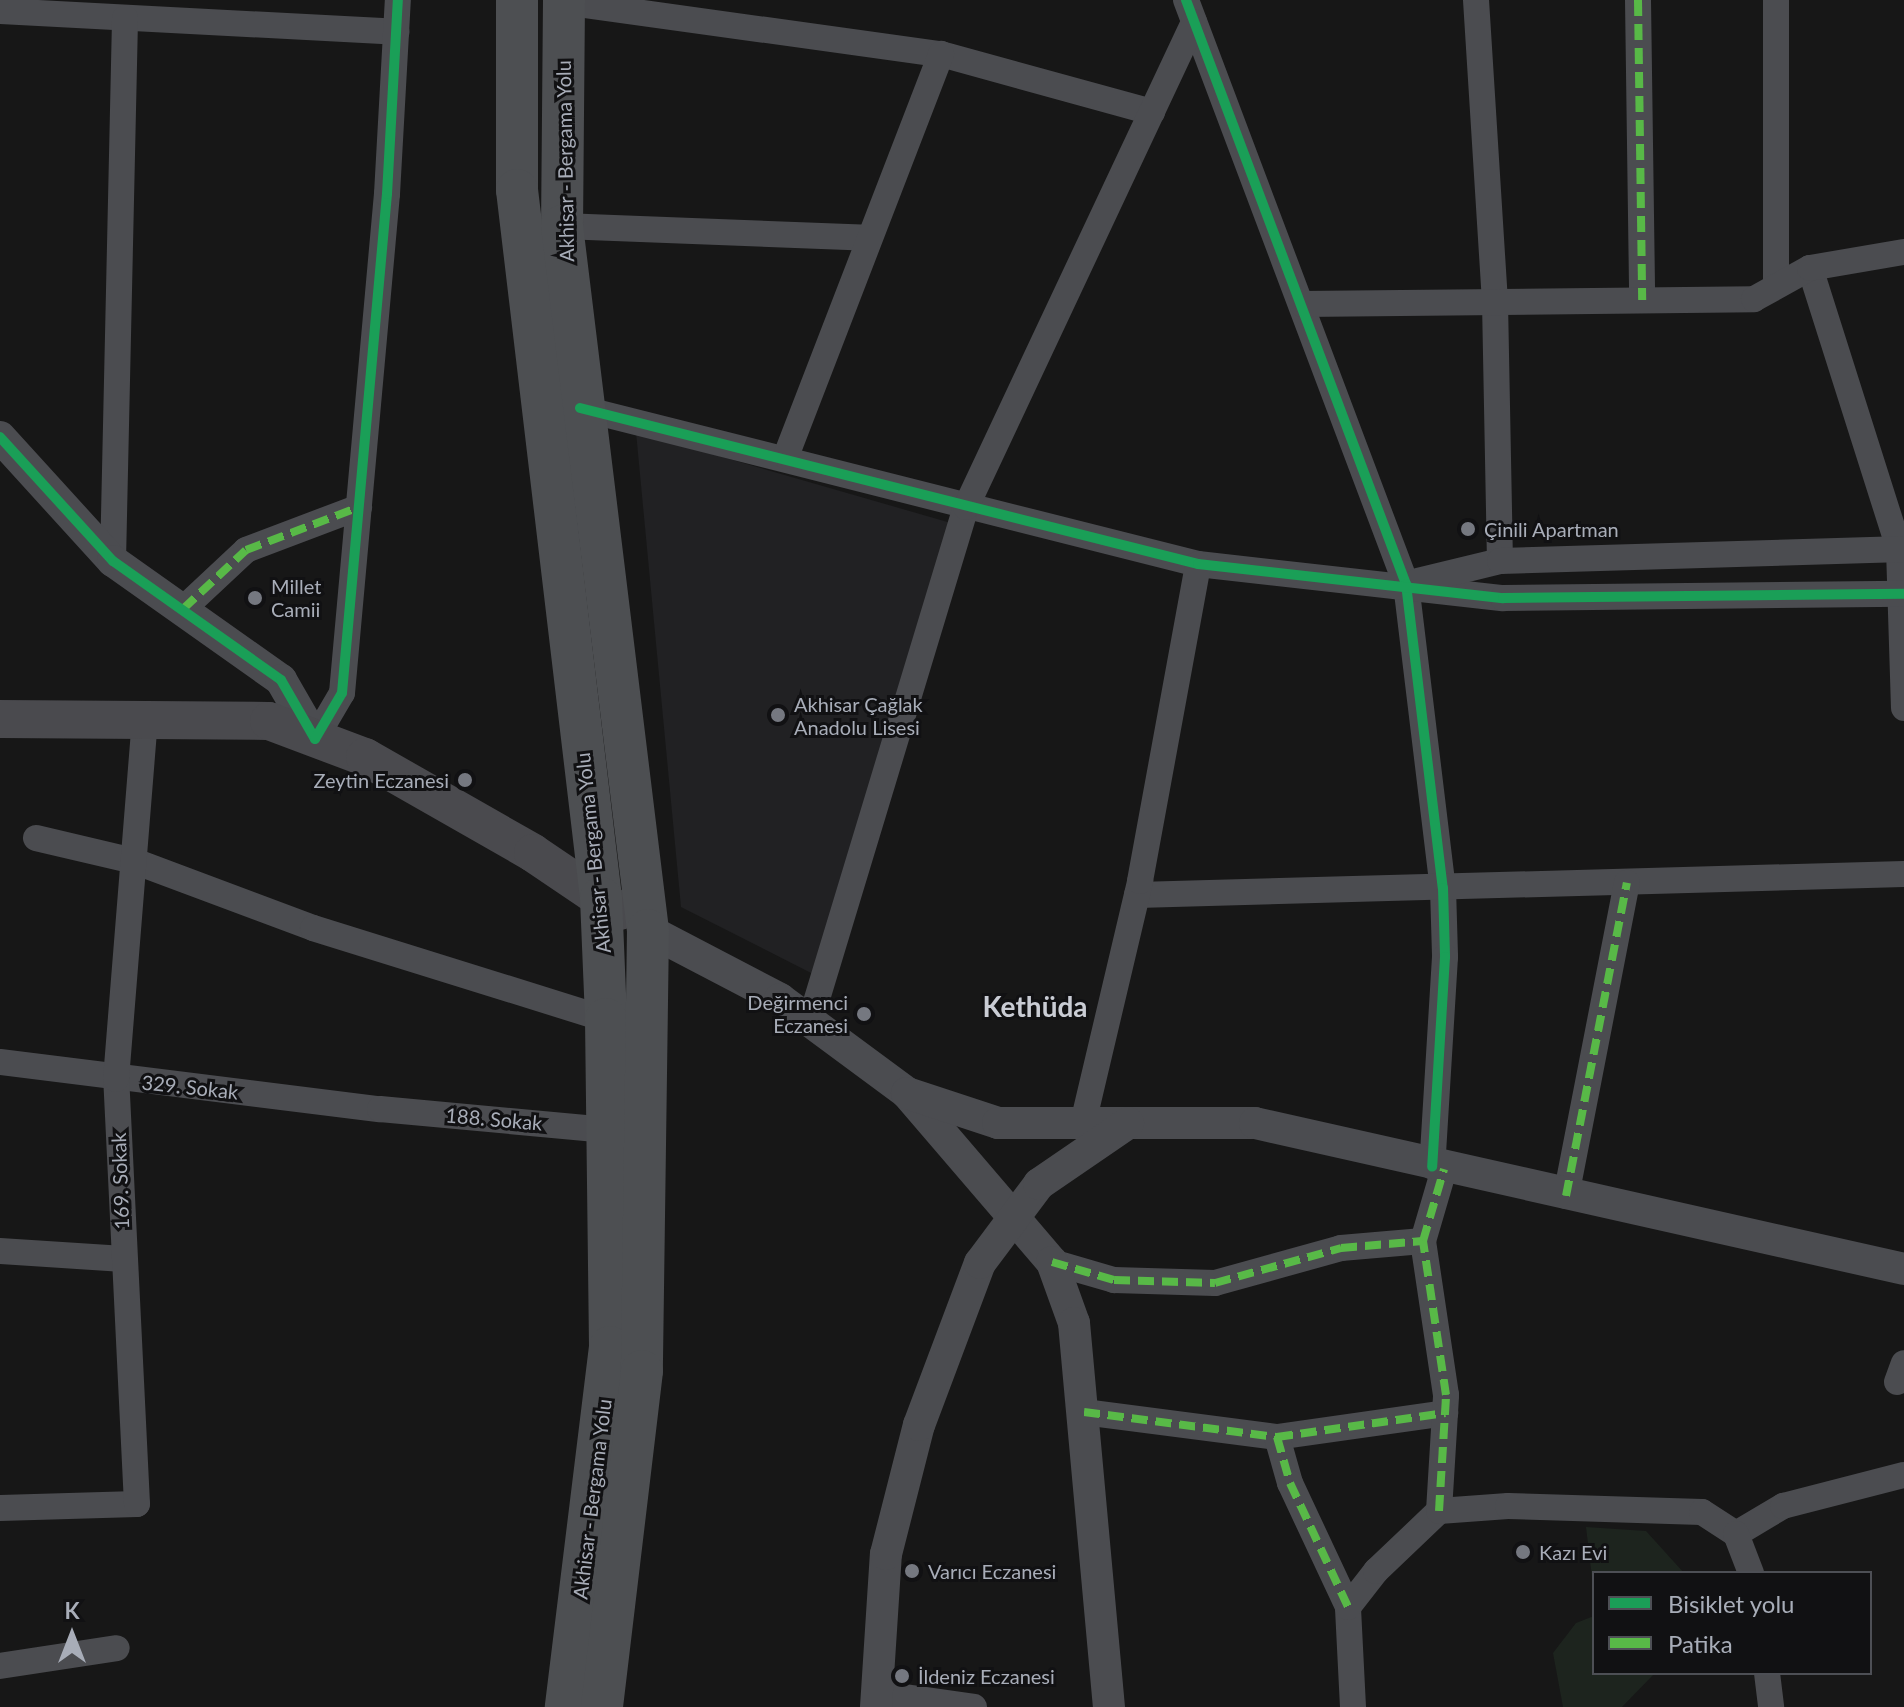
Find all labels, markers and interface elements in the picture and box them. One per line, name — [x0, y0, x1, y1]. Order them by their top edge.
street label: Akhisar - Bergama Yolu — [551, 59, 579, 263]
place label: Çinili Apartman — [1484, 517, 1619, 541]
marker: Çinili Apartman — [1459, 520, 1477, 538]
place label: Millet Camii — [271, 574, 321, 621]
marker: Millet Camii — [246, 589, 264, 607]
place label: Akhisar Çağlak Anadolu Lisesi — [794, 692, 923, 739]
marker: Akhisar Çağlak Anadolu Lisesi — [769, 706, 787, 724]
street label: Akhisar - Bergama Yolu — [570, 751, 616, 955]
place label: Zeytin Eczanesi — [313, 768, 449, 792]
marker: Zeytin Eczanesi — [456, 771, 474, 789]
district label: Kethüda — [982, 989, 1088, 1023]
place label: Değirmenci Eczanesi — [747, 990, 848, 1037]
marker: Değirmenci Eczanesi — [855, 1005, 873, 1023]
street label: 329. Sokak — [140, 1070, 240, 1104]
street label: 188. Sokak — [445, 1103, 543, 1135]
street label: 169. Sokak — [106, 1132, 134, 1230]
street label: Akhisar - Bergama Yolu — [568, 1397, 616, 1601]
place label: Kazı Evi — [1539, 1540, 1607, 1564]
marker: Kazı Evi — [1514, 1543, 1532, 1561]
place label: Varıcı Eczanesi — [928, 1559, 1056, 1583]
marker: Varıcı Eczanesi — [903, 1562, 921, 1580]
legend — [1592, 1571, 1872, 1675]
text: Bisiklet yolu — [1668, 1589, 1794, 1618]
north arrow — [32, 1595, 112, 1675]
text: K — [64, 1597, 80, 1624]
text: Patika — [1668, 1629, 1733, 1658]
place label: İldeniz Eczanesi — [918, 1664, 1055, 1688]
marker: İldeniz Eczanesi — [893, 1667, 911, 1685]

